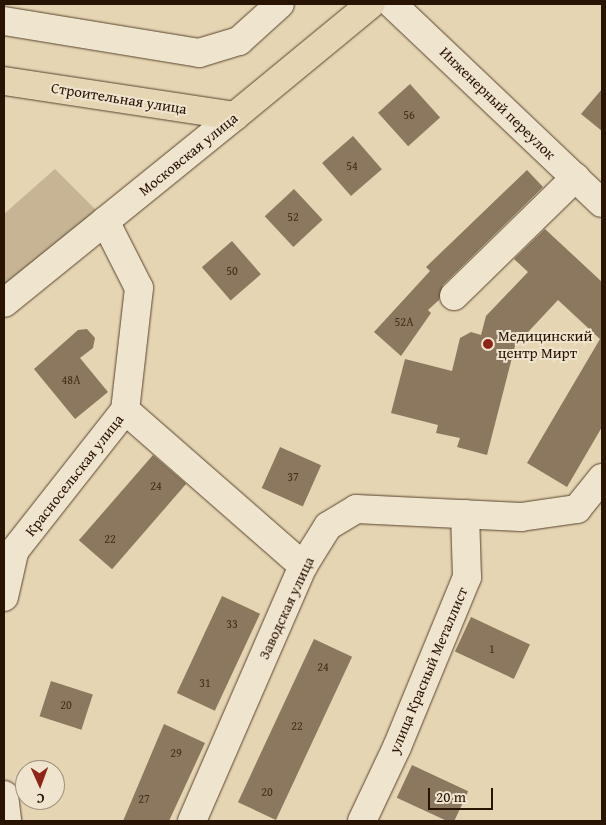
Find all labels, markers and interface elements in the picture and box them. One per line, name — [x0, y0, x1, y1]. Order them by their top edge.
street label: Инженерный переулок — [436, 43, 560, 163]
street label: Строительная улица — [50, 78, 188, 118]
house number: 56 — [403, 108, 415, 122]
street label: Московская улица — [135, 109, 241, 199]
house number: 54 — [346, 159, 358, 173]
house number: 52 — [287, 210, 299, 224]
house number: 50 — [226, 264, 238, 278]
house number: 52А — [395, 315, 413, 329]
place label: Медицинский центр Мирт — [498, 326, 592, 361]
marker: Медицинский центр Мирт — [482, 338, 494, 350]
house number: 48А — [62, 373, 80, 387]
street label: Красносельская улица — [21, 411, 127, 539]
house number: 37 — [287, 470, 299, 484]
house number: 24 — [150, 479, 162, 493]
house number: 22 — [104, 532, 116, 546]
street label: Заводская улица — [254, 554, 318, 662]
street label: улица Красный Металлист — [385, 584, 471, 756]
house number: 33 — [226, 617, 238, 631]
house number: 1 — [489, 642, 495, 656]
house number: 24 — [317, 660, 329, 674]
house number: 31 — [199, 676, 211, 690]
house number: 20 — [60, 698, 72, 712]
house number: 22 — [291, 719, 303, 733]
house number: 29 — [170, 746, 182, 760]
north arrow — [15, 760, 65, 810]
scale bar — [431, 778, 496, 810]
house number: 20 — [261, 785, 273, 799]
text: 20 m — [436, 786, 466, 807]
text: С — [36, 789, 45, 809]
house number: 27 — [138, 792, 150, 806]

